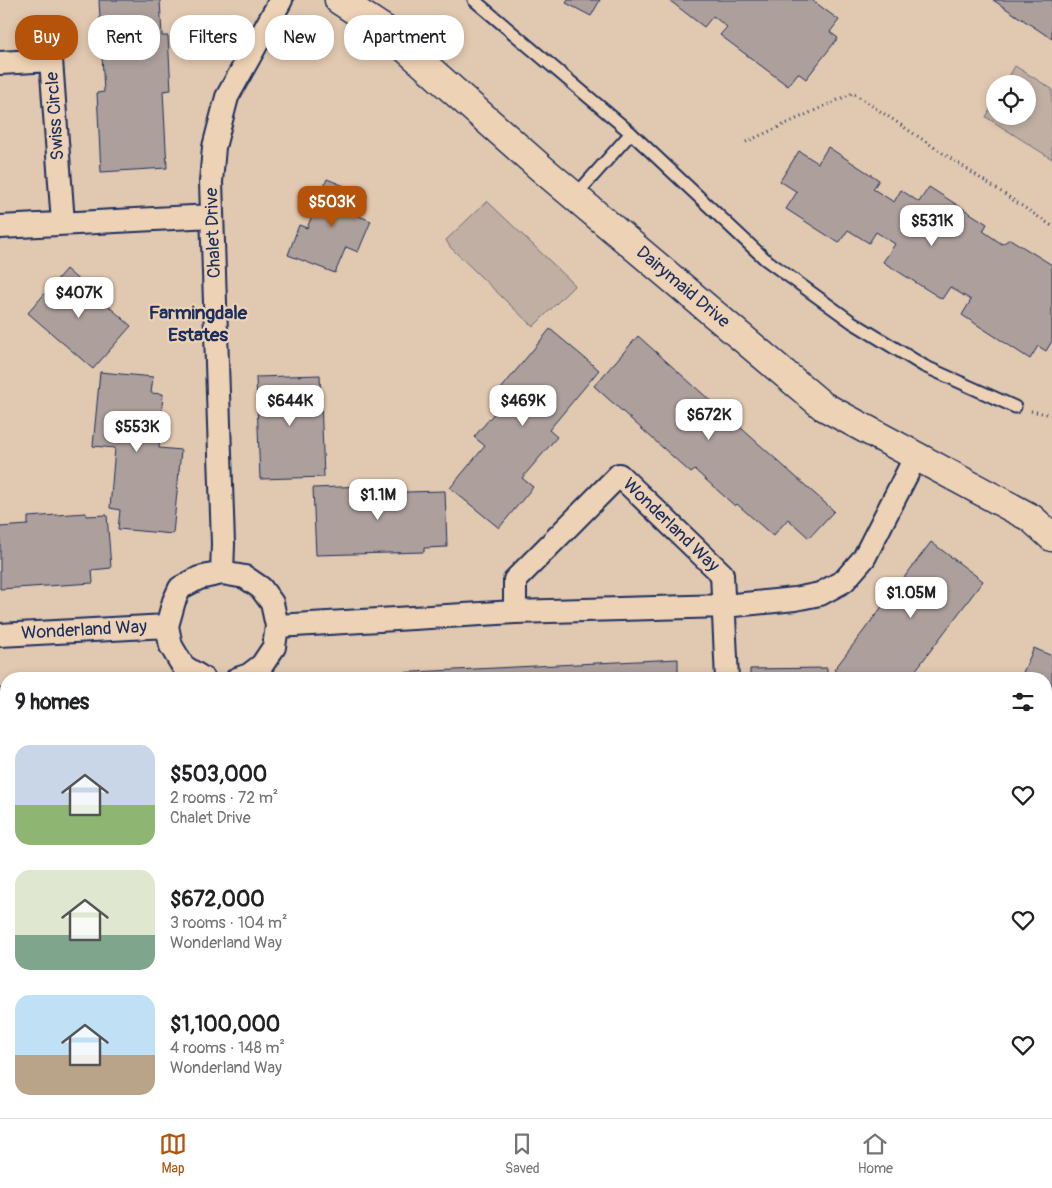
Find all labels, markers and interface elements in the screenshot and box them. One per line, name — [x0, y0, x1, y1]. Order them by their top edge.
chip: Buy — [15, 15, 78, 60]
chip: Rent — [88, 15, 160, 60]
chip: Filters — [170, 15, 255, 60]
chip: New — [265, 15, 334, 60]
chip: Apartment — [344, 15, 464, 60]
street label: Swiss Circle — [40, 71, 70, 161]
map controls — [986, 75, 1036, 125]
button: locate — [986, 75, 1036, 125]
pin: $503K — [297, 186, 367, 228]
street label: Chalet Drive — [200, 187, 226, 279]
text: $503K — [309, 192, 355, 212]
pin: $531K — [897, 204, 967, 247]
text: $531K — [911, 211, 953, 231]
street label: Dairymaid Drive — [631, 241, 735, 333]
pin: $407K — [44, 276, 114, 319]
text: $407K — [56, 283, 103, 303]
district label: Farmingdale Estates — [149, 301, 248, 347]
pin: $644K — [255, 384, 325, 427]
pin: $469K — [488, 384, 558, 427]
text: $644K — [267, 391, 313, 411]
text: $469K — [500, 391, 546, 411]
pin: $672K — [674, 398, 744, 441]
text: $672K — [687, 405, 731, 425]
pin: $553K — [102, 410, 172, 453]
text: $553K — [115, 417, 159, 437]
street label: Wonderland Way — [618, 473, 724, 577]
pin: $1.1M — [343, 478, 413, 521]
text: $1.1M — [360, 485, 396, 505]
pin: $1.05M — [870, 576, 952, 619]
text: $1.05M — [886, 583, 936, 603]
street label: Wonderland Way — [21, 615, 148, 645]
icon: filters — [1009, 688, 1037, 716]
text: 9 homes — [15, 689, 89, 716]
text: $503,000 — [170, 761, 267, 788]
icon: home — [55, 765, 115, 825]
icon: heart — [1009, 781, 1037, 809]
text: 2 rooms · 72 m² — [170, 788, 278, 808]
text: Chalet Drive — [170, 808, 251, 828]
text: $672,000 — [170, 886, 265, 913]
icon: home — [55, 890, 115, 950]
icon: heart — [1009, 906, 1037, 934]
text: 3 rooms · 104 m² — [170, 913, 287, 933]
text: Wonderland Way — [170, 933, 282, 953]
text: $1,100,000 — [170, 1011, 280, 1038]
icon: home — [55, 1015, 115, 1075]
icon: heart — [1009, 1031, 1037, 1059]
text: 4 rooms · 148 m² — [170, 1038, 285, 1058]
text: Wonderland Way — [170, 1058, 282, 1078]
tab: Map — [159, 1130, 187, 1177]
tab: Saved — [505, 1130, 540, 1177]
tab: Home — [858, 1130, 893, 1177]

